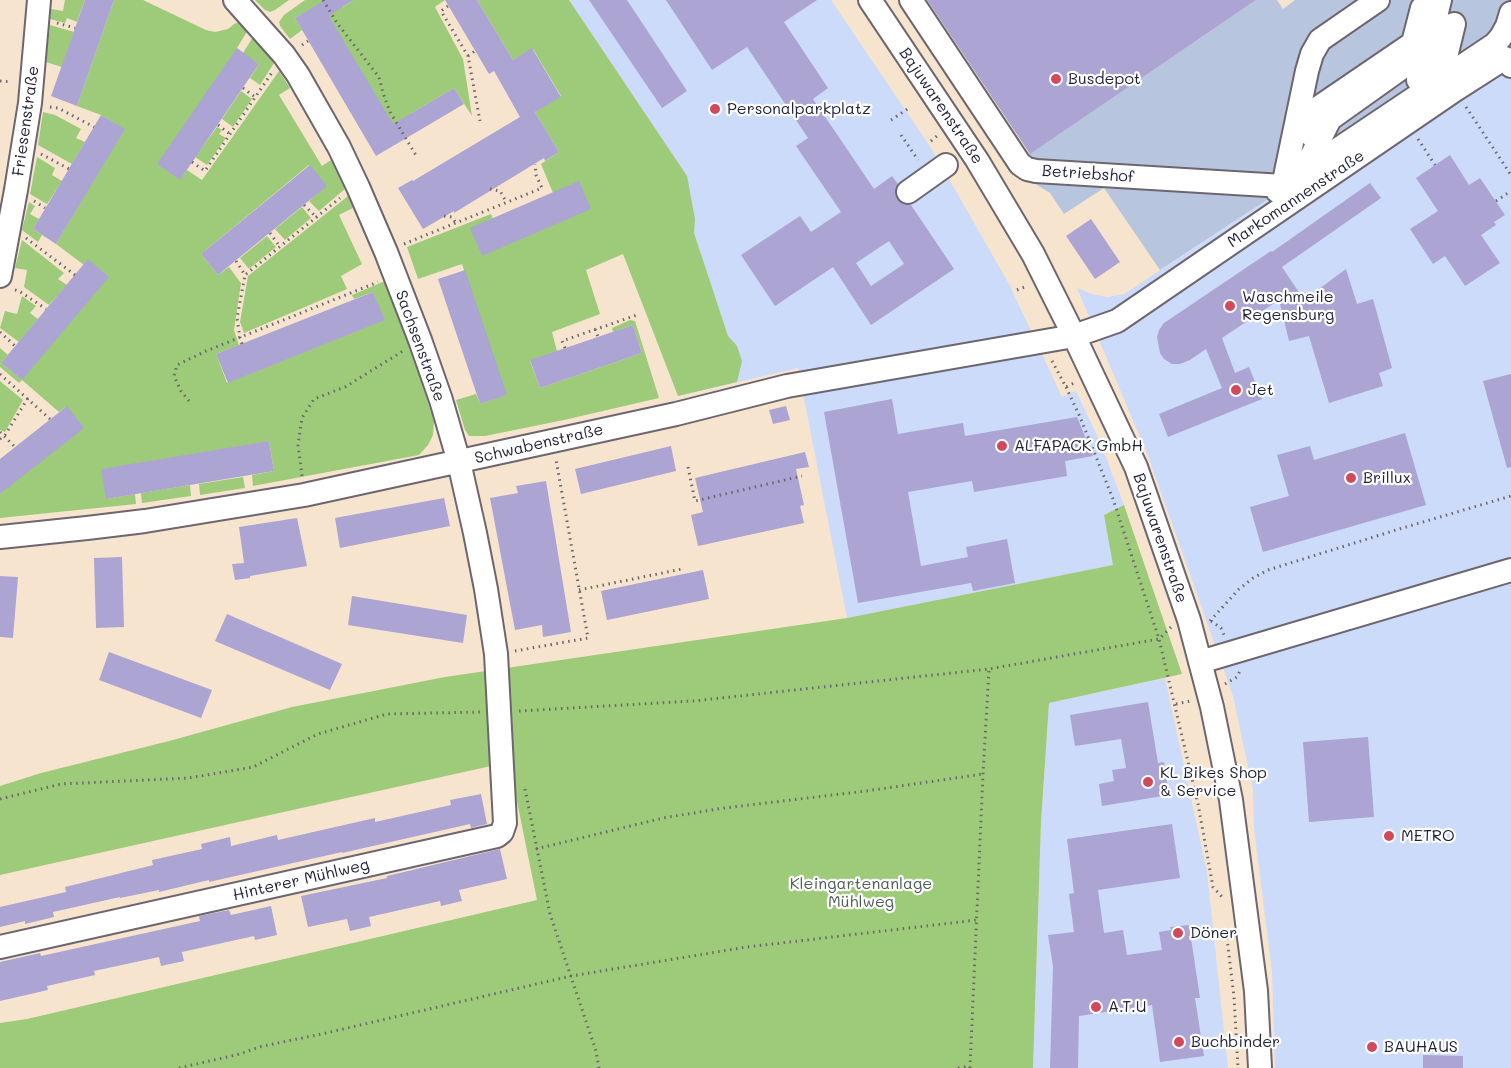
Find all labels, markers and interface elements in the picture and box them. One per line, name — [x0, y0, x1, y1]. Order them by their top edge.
street label: Bajuwarenstraße — [895, 44, 987, 168]
street label: Friesenstraße — [9, 65, 43, 177]
place label: Busdepot — [1068, 69, 1141, 89]
marker: Busdepot — [1049, 72, 1063, 86]
place label: Personalparkplatz — [727, 99, 871, 119]
marker: Personalparkplatz — [708, 102, 722, 116]
street label: Markomannenstraße — [1224, 146, 1368, 252]
street label: Betriebshof — [1041, 161, 1135, 187]
place label: Waschmeile Regensburg — [1242, 287, 1334, 325]
street label: Sachsenstraße — [391, 288, 449, 404]
marker: Waschmeile Regensburg — [1223, 299, 1237, 313]
place label: Jet — [1248, 380, 1274, 400]
marker: Jet — [1229, 383, 1243, 397]
street label: Schwabenstraße — [473, 420, 605, 468]
place label: ALFAPACK GmbH — [1014, 436, 1143, 456]
marker: ALFAPACK GmbH — [995, 439, 1009, 453]
place label: Brillux — [1363, 468, 1411, 488]
street label: Bajuwarenstraße — [1129, 471, 1191, 605]
marker: Brillux — [1344, 471, 1358, 485]
place label: KL Bikes Shop & Service — [1160, 763, 1267, 801]
marker: KL Bikes Shop & Service — [1141, 775, 1155, 789]
place label: METRO — [1401, 826, 1455, 846]
marker: METRO — [1382, 829, 1396, 843]
street label: Hinterer Mühlweg — [231, 855, 371, 905]
park label: Kleingartenanlage Mühlweg — [790, 874, 932, 912]
place label: Döner — [1190, 923, 1237, 943]
marker: Döner — [1171, 926, 1185, 940]
place label: A.T.U — [1108, 997, 1147, 1017]
marker: A.T.U — [1089, 1000, 1103, 1014]
place label: Buchbinder — [1191, 1032, 1280, 1052]
marker: Buchbinder — [1172, 1035, 1186, 1049]
place label: BAUHAUS — [1384, 1037, 1458, 1057]
marker: BAUHAUS — [1365, 1040, 1379, 1054]

